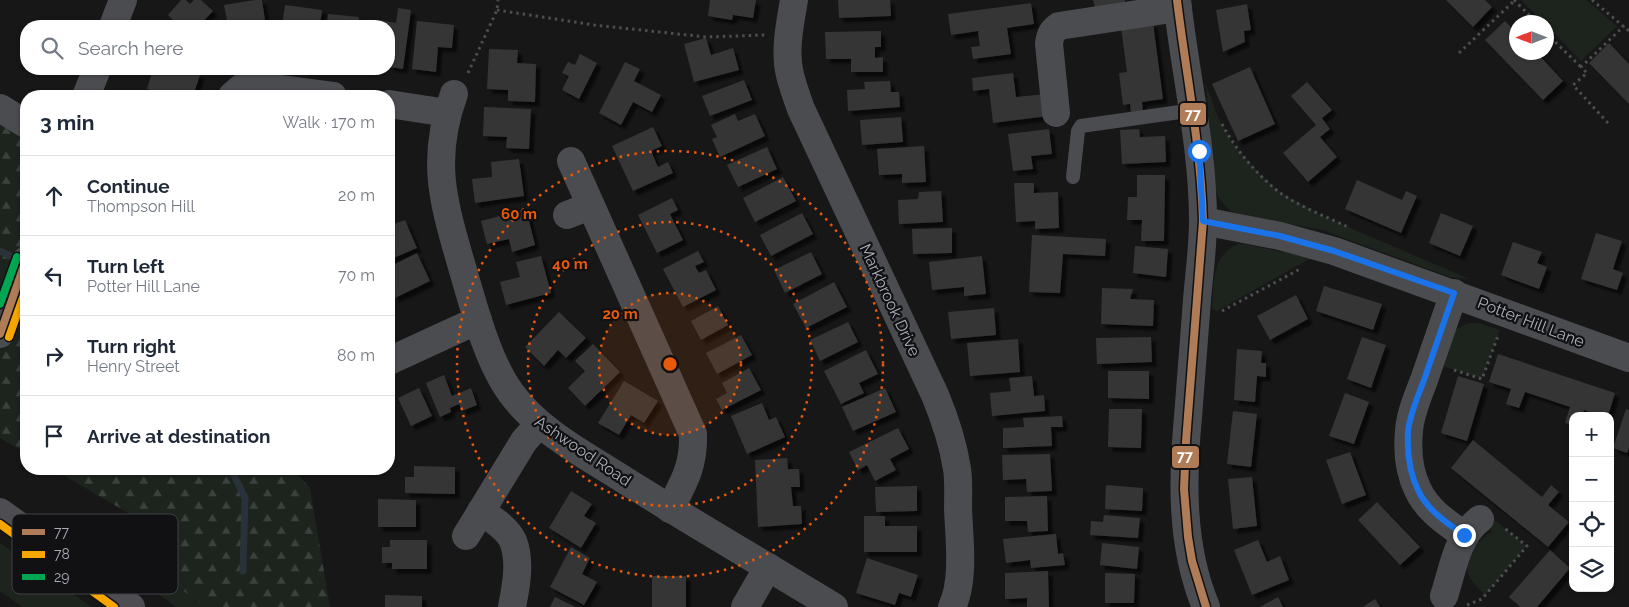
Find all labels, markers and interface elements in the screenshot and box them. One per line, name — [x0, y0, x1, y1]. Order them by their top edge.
north arrow — [1509, 15, 1554, 60]
search box — [20, 20, 395, 75]
icon: search — [38, 34, 66, 62]
text: Search here — [78, 37, 184, 59]
line badge: 77 — [1179, 102, 1207, 126]
text: 77 — [1185, 106, 1201, 122]
text: 3 min — [40, 110, 94, 135]
text: Walk · 170 m — [283, 113, 375, 132]
route start — [1188, 140, 1211, 163]
text: Continue — [87, 175, 170, 197]
icon: ahead — [40, 182, 68, 210]
text: 20 m — [338, 186, 375, 205]
text: Thompson Hill — [87, 197, 195, 216]
text: 60 m — [501, 205, 537, 223]
street label: Markbrook Drive — [856, 241, 924, 359]
text: Turn left — [87, 255, 164, 277]
text: 40 m — [552, 255, 588, 273]
icon: left — [40, 262, 68, 290]
text: 70 m — [338, 266, 375, 285]
text: Potter Hill Lane — [87, 277, 200, 296]
street label: Potter Hill Lane — [1475, 293, 1587, 351]
text: 20 m — [602, 305, 638, 323]
text: Turn right — [87, 335, 176, 357]
icon: right — [40, 342, 68, 370]
text: 80 m — [337, 346, 375, 365]
centre of rings — [661, 355, 679, 373]
text: Henry Street — [87, 357, 180, 376]
street label: Ashwood Road — [531, 412, 635, 490]
map controls — [1569, 412, 1614, 592]
button: + — [1569, 412, 1614, 457]
icon: arrive — [40, 422, 68, 450]
text: Arrive at destination — [87, 425, 271, 447]
line badge: 77 — [1171, 445, 1200, 469]
text: 77 — [1177, 448, 1193, 464]
button: − — [1569, 457, 1614, 502]
button: locate — [1569, 502, 1614, 547]
legend — [12, 514, 178, 594]
text: 77 — [54, 524, 69, 540]
route end — [1453, 524, 1476, 547]
text: 78 — [54, 546, 70, 562]
button: layers — [1569, 547, 1614, 592]
text: 29 — [54, 569, 70, 585]

